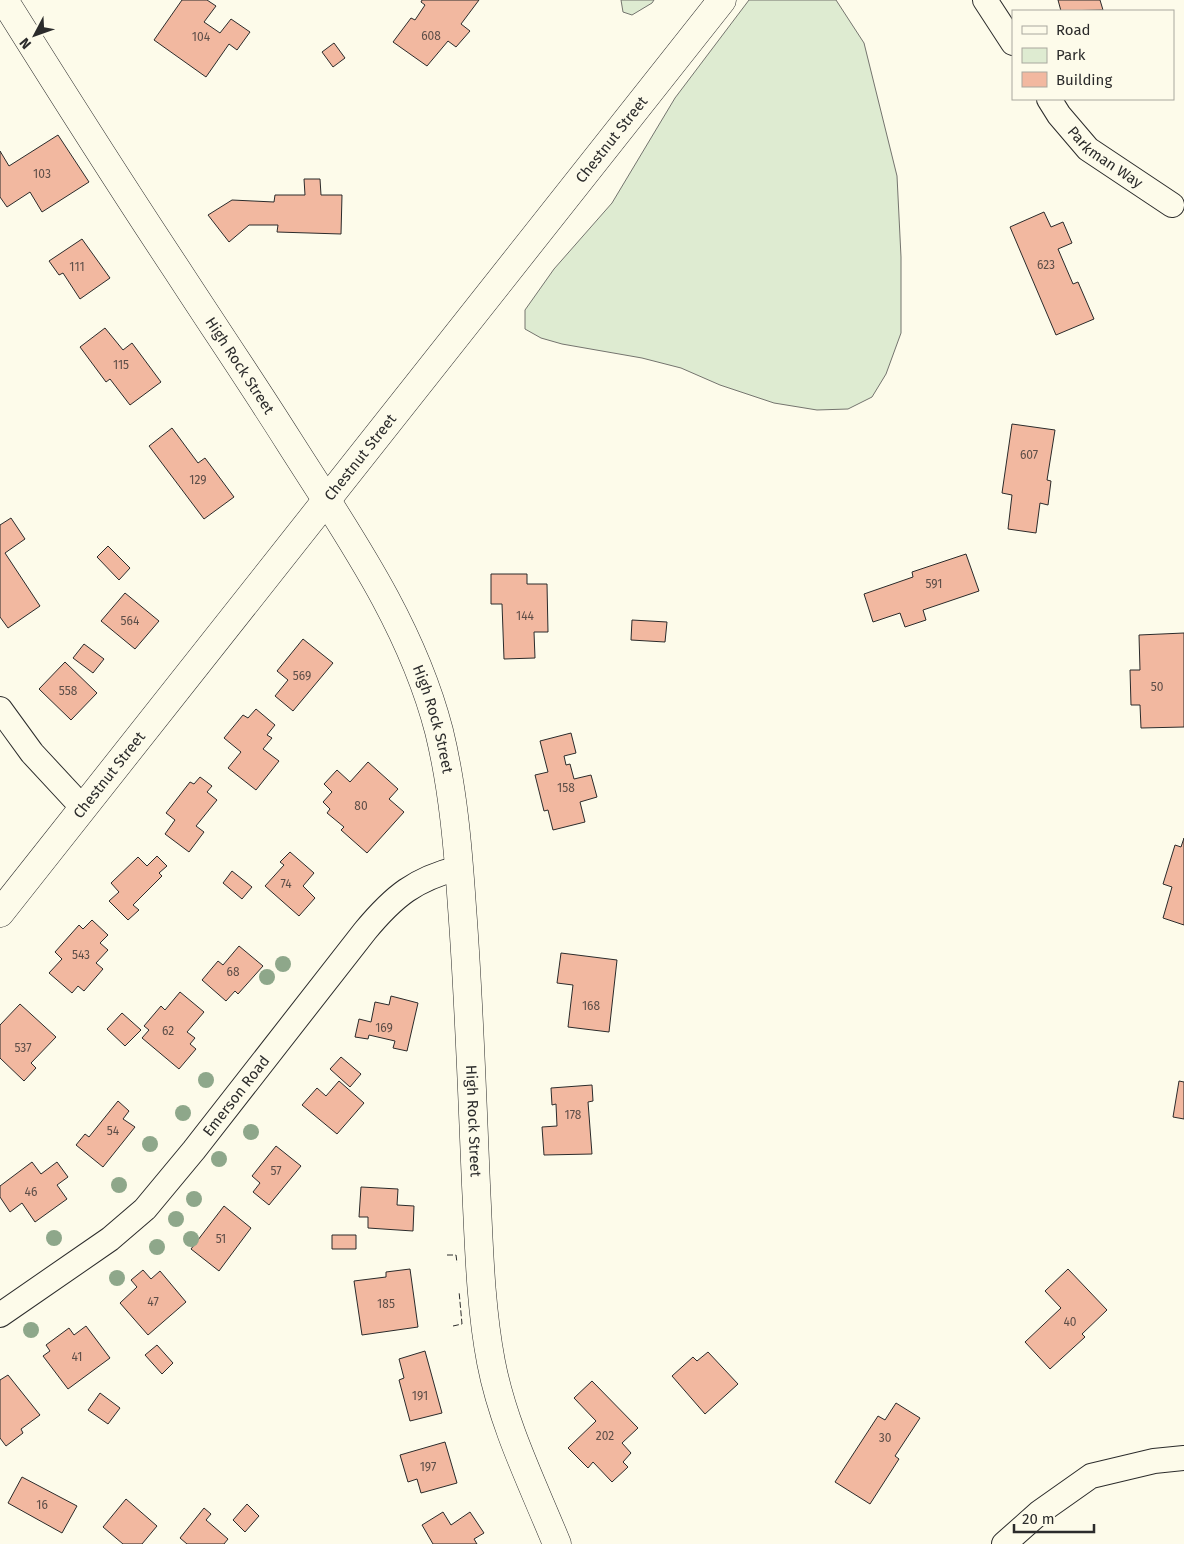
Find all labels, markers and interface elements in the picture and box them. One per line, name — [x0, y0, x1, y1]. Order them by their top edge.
north arrow — [10, 10, 60, 60]
legend — [1012, 10, 1174, 100]
text: Road — [1056, 21, 1091, 39]
house number: 608 — [421, 29, 441, 43]
house number: 104 — [192, 30, 211, 44]
text: N — [16, 34, 35, 52]
text: Park — [1056, 46, 1086, 64]
text: Building — [1056, 71, 1112, 89]
street label: Chestnut Street — [572, 92, 652, 187]
street label: Parkman Way — [1064, 123, 1147, 192]
house number: 103 — [33, 167, 51, 181]
house number: 623 — [1037, 258, 1055, 272]
house number: 111 — [69, 260, 85, 274]
street label: High Rock Street — [201, 314, 278, 418]
house number: 115 — [113, 358, 129, 372]
street label: Chestnut Street — [321, 410, 400, 504]
house number: 607 — [1020, 448, 1038, 462]
house number: 129 — [189, 473, 207, 487]
house number: 591 — [925, 577, 943, 591]
house number: 144 — [516, 609, 535, 623]
house number: 564 — [121, 614, 140, 628]
street label: High Rock Street — [409, 662, 457, 775]
house number: 569 — [293, 669, 311, 683]
house number: 50 — [1151, 680, 1164, 694]
house number: 558 — [59, 684, 78, 698]
street label: Chestnut Street — [69, 728, 149, 822]
house number: 158 — [557, 781, 575, 795]
house number: 80 — [354, 799, 368, 813]
house number: 74 — [280, 877, 292, 891]
house number: 543 — [72, 948, 90, 962]
house number: 68 — [226, 965, 240, 979]
house number: 168 — [582, 999, 600, 1013]
house number: 169 — [375, 1021, 393, 1035]
house number: 62 — [162, 1024, 174, 1038]
house number: 537 — [14, 1041, 32, 1055]
street label: Emerson Road — [199, 1052, 273, 1140]
street label: High Rock Street — [462, 1064, 485, 1178]
house number: 178 — [565, 1108, 582, 1122]
house number: 54 — [107, 1124, 120, 1138]
house number: 57 — [270, 1164, 282, 1178]
house number: 46 — [25, 1185, 37, 1199]
house number: 51 — [216, 1232, 226, 1246]
house number: 47 — [147, 1295, 159, 1309]
house number: 185 — [377, 1297, 395, 1311]
house number: 40 — [1063, 1315, 1077, 1329]
house number: 41 — [72, 1350, 82, 1364]
house number: 191 — [412, 1389, 428, 1403]
house number: 202 — [596, 1429, 614, 1443]
house number: 30 — [879, 1431, 892, 1445]
house number: 197 — [420, 1460, 436, 1474]
house number: 16 — [36, 1498, 48, 1512]
scale bar — [1014, 1502, 1094, 1534]
text: 20 m — [1022, 1510, 1055, 1528]

